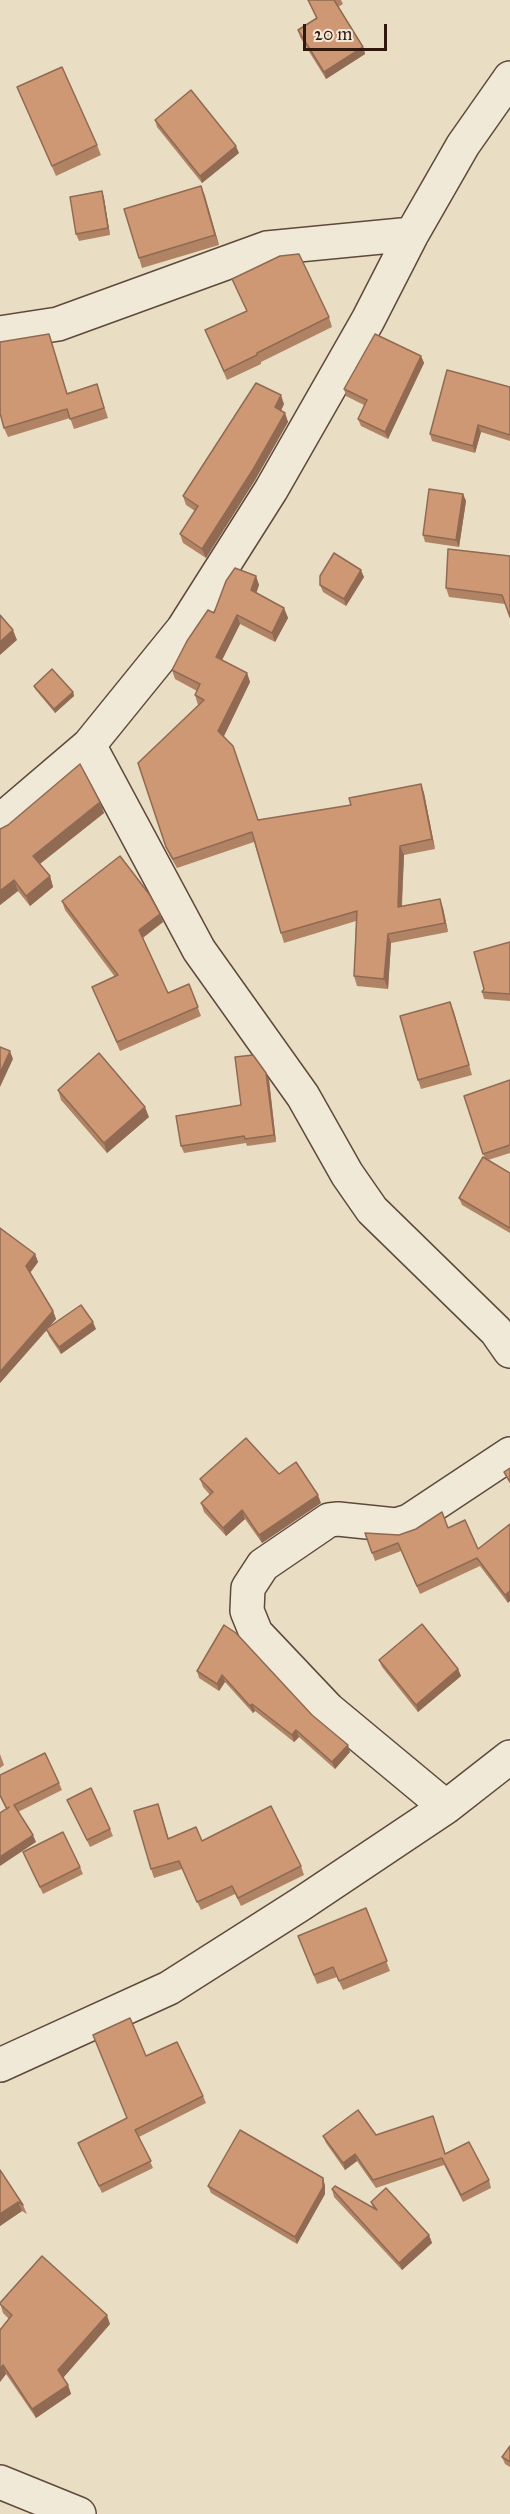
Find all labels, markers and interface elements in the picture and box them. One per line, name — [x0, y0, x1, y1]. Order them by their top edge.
scale bar — [306, 12, 390, 50]
text: 20 m — [314, 23, 352, 45]

